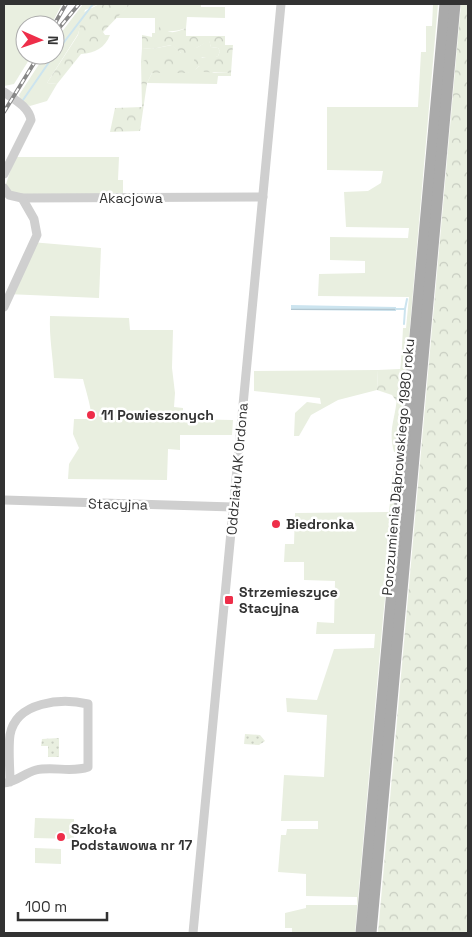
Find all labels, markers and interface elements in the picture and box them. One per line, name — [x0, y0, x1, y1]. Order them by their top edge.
north arrow — [15, 15, 65, 65]
text: N — [44, 35, 62, 45]
street label: Akacjowa — [99, 189, 163, 207]
street label: Porozumienia Dąbrowskiego 1980 roku — [378, 338, 418, 596]
street label: Oddziału AK Ordona — [222, 402, 252, 536]
place label: 11 Powieszonych — [101, 406, 214, 424]
marker: 11 Powieszonych — [85, 409, 97, 421]
street label: Stacyjna — [88, 494, 148, 514]
place label: Biedronka — [286, 515, 354, 533]
marker: Biedronka — [270, 518, 282, 530]
place label: Strzemieszyce Stacyjna — [239, 583, 338, 617]
marker: Strzemieszyce Stacyjna — [223, 594, 235, 606]
place label: Szkoła Podstawowa nr 17 — [71, 820, 193, 854]
marker: Szkoła Podstawowa nr 17 — [55, 831, 67, 843]
scale bar — [18, 890, 106, 922]
text: 100 m — [25, 897, 67, 916]

